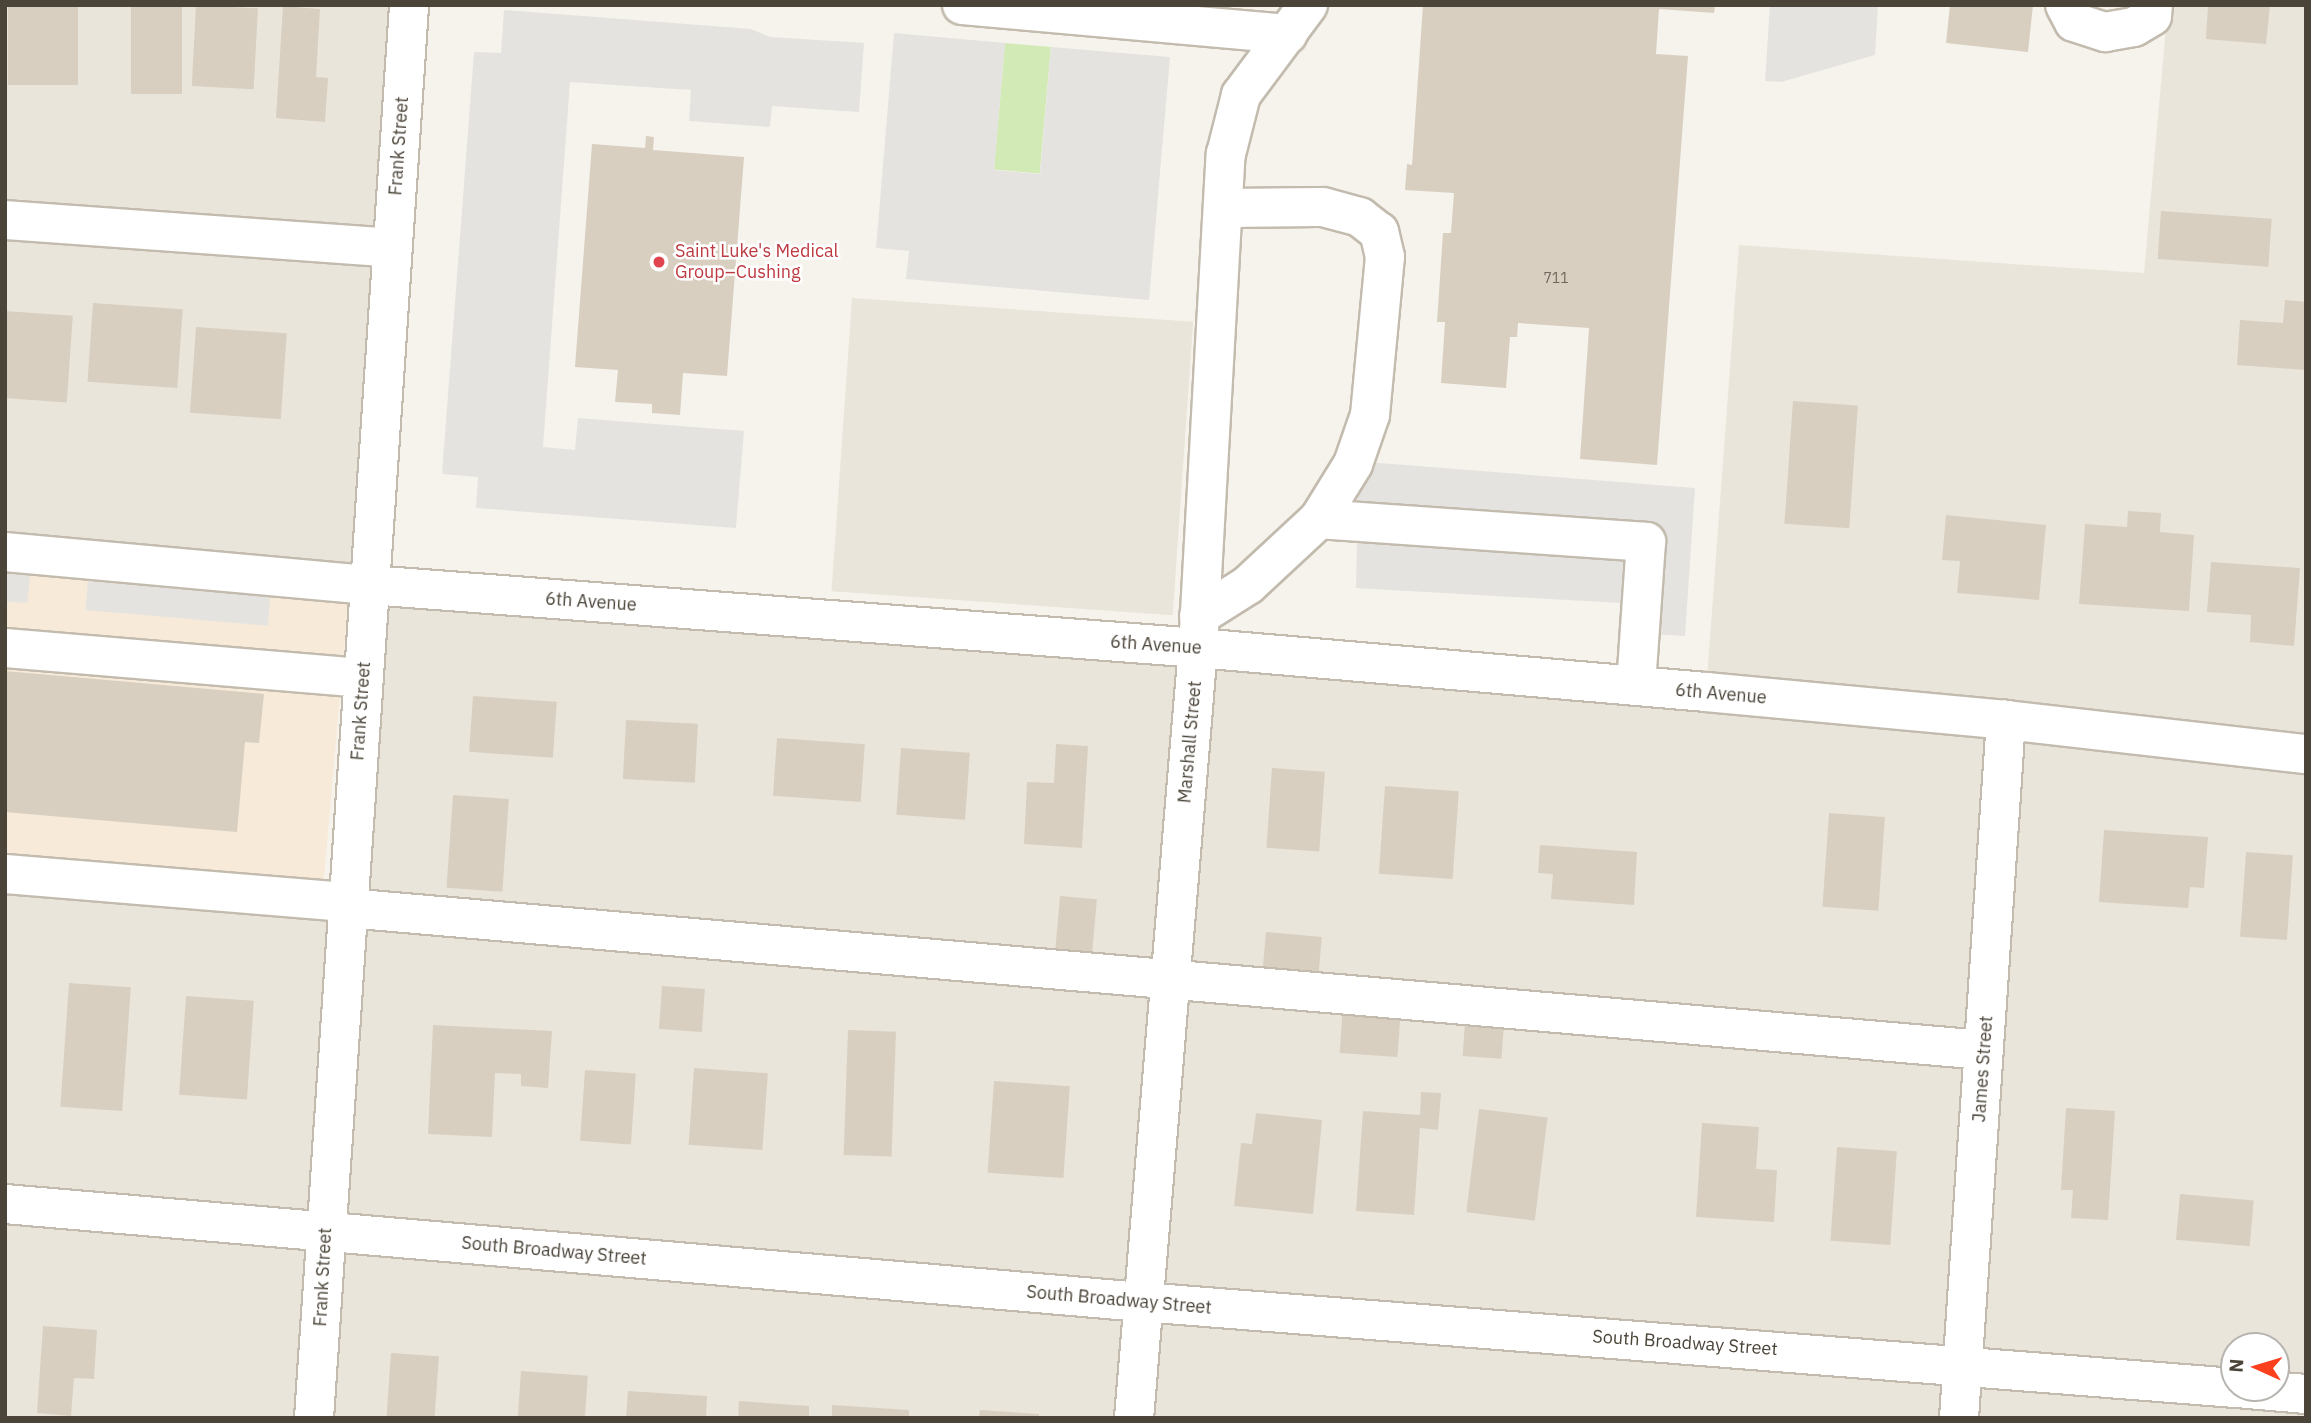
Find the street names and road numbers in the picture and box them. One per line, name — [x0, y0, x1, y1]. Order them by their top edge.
street label: Frank Street — [385, 96, 413, 196]
street label: 6th Avenue — [545, 588, 637, 616]
street label: 6th Avenue — [1110, 631, 1202, 659]
street label: Frank Street — [347, 661, 375, 761]
street label: 6th Avenue — [1674, 679, 1768, 709]
street label: Marshall Street — [1174, 680, 1206, 804]
street label: James Street — [1969, 1015, 1997, 1123]
street label: Frank Street — [310, 1227, 336, 1327]
street label: South Broadway Street — [461, 1232, 647, 1270]
street label: South Broadway Street — [1026, 1281, 1212, 1319]
street label: South Broadway Street — [1592, 1326, 1778, 1360]

